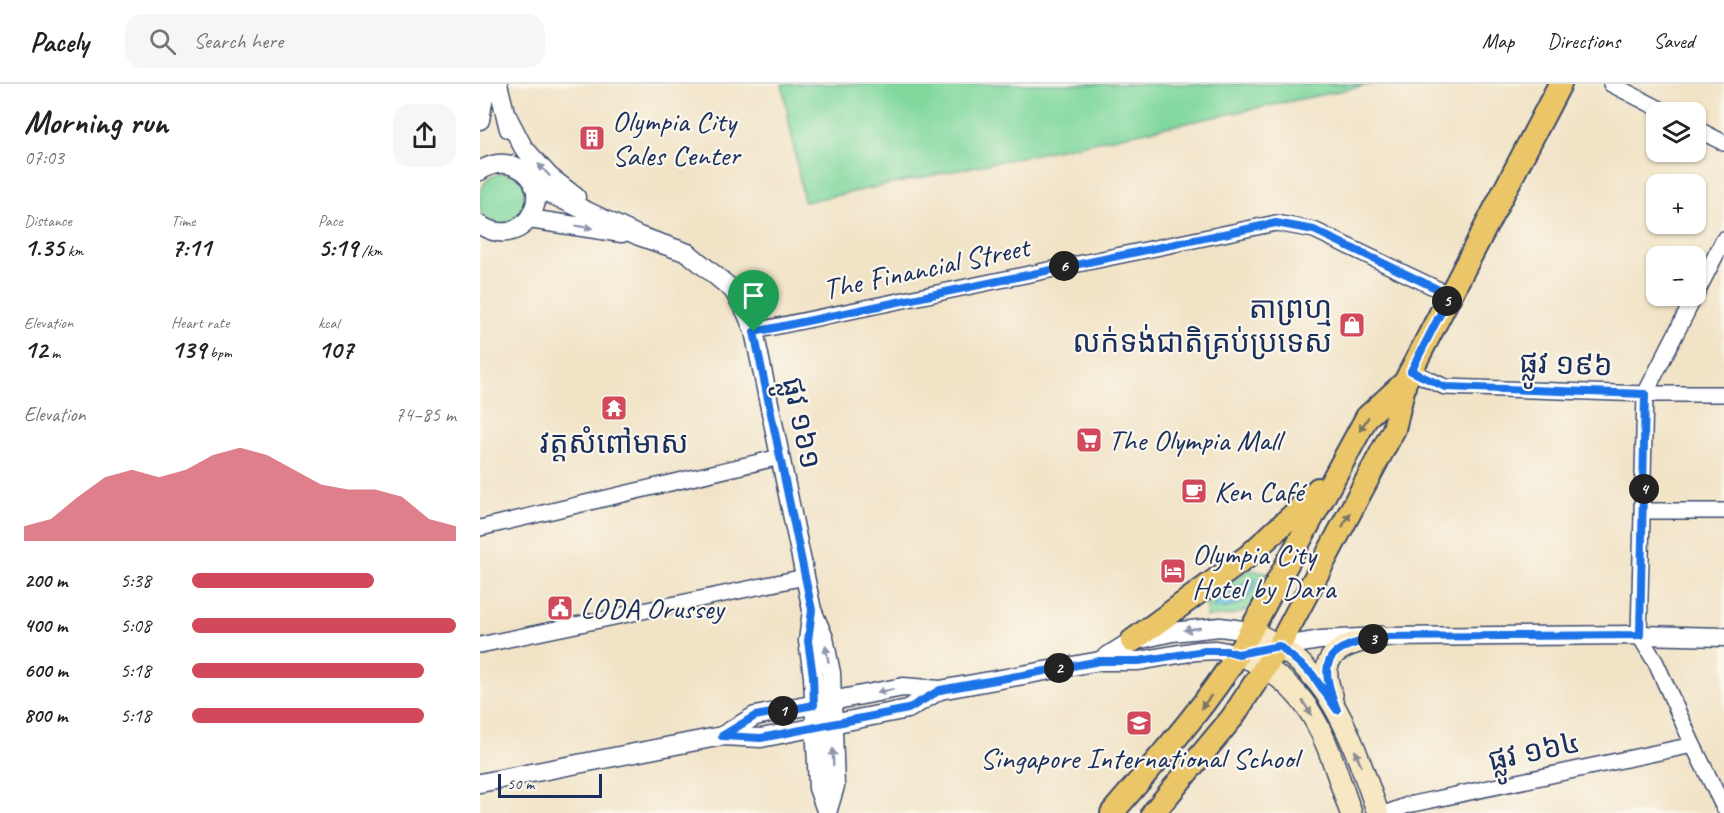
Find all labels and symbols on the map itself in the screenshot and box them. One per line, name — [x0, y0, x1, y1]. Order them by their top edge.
place label: Olympia City Sales Center — [612, 102, 742, 174]
building icon: Olympia City Sales Center — [577, 123, 607, 153]
one-way arrow — [538, 163, 552, 177]
one-way arrow — [574, 223, 593, 232]
street label: The Financial Street — [820, 227, 1035, 308]
pin: 6 — [1049, 251, 1079, 281]
pin — [728, 270, 779, 332]
pin: 5 — [1432, 286, 1462, 316]
place label: តាព្រហ្ម លក់ទង់ជាតិគ្រប់ប្រទេស — [1073, 289, 1332, 361]
shop icon: តាព្រហ្ម លក់ទង់ជាតិគ្រប់ប្រទេស — [1337, 310, 1367, 340]
street label: ផ្លូវ ១៩៦ — [1519, 343, 1613, 391]
street label: ផ្លូវ ១៦១ — [767, 373, 830, 474]
temple icon: វត្តសំពៅមាស — [599, 393, 629, 423]
one-way arrow — [1358, 416, 1369, 432]
place label: The Olympia Mall — [1108, 421, 1285, 459]
place label: វត្តសំពៅមាស — [540, 424, 688, 462]
supermarket icon: The Olympia Mall — [1074, 425, 1104, 455]
place label: Ken Café — [1214, 472, 1307, 510]
pin: 4 — [1629, 474, 1659, 504]
cafe icon: Ken Café — [1179, 476, 1209, 506]
one-way arrow — [1341, 511, 1351, 528]
place label: Olympia City Hotel by Dara — [1192, 535, 1337, 607]
hotel icon: Olympia City Hotel by Dara — [1158, 556, 1188, 586]
place label: LODA Orussey — [580, 589, 726, 627]
public building icon: LODA Orussey — [545, 593, 575, 623]
pin: 3 — [1358, 624, 1388, 654]
one-way arrow — [1182, 625, 1201, 634]
one-way arrow — [822, 644, 831, 663]
pin: 2 — [1044, 653, 1074, 683]
one-way arrow — [876, 687, 895, 696]
one-way arrow — [1200, 695, 1212, 710]
pin: 1 — [768, 696, 798, 726]
one-way arrow — [1301, 699, 1313, 715]
school or university icon: Singapore International School — [1124, 708, 1154, 738]
street label: ផ្លូវ ១៦៤ — [1484, 723, 1585, 786]
place label: Singapore International School — [980, 739, 1303, 777]
one-way arrow — [829, 748, 838, 767]
one-way arrow — [1353, 749, 1362, 767]
scale bar — [498, 771, 602, 798]

